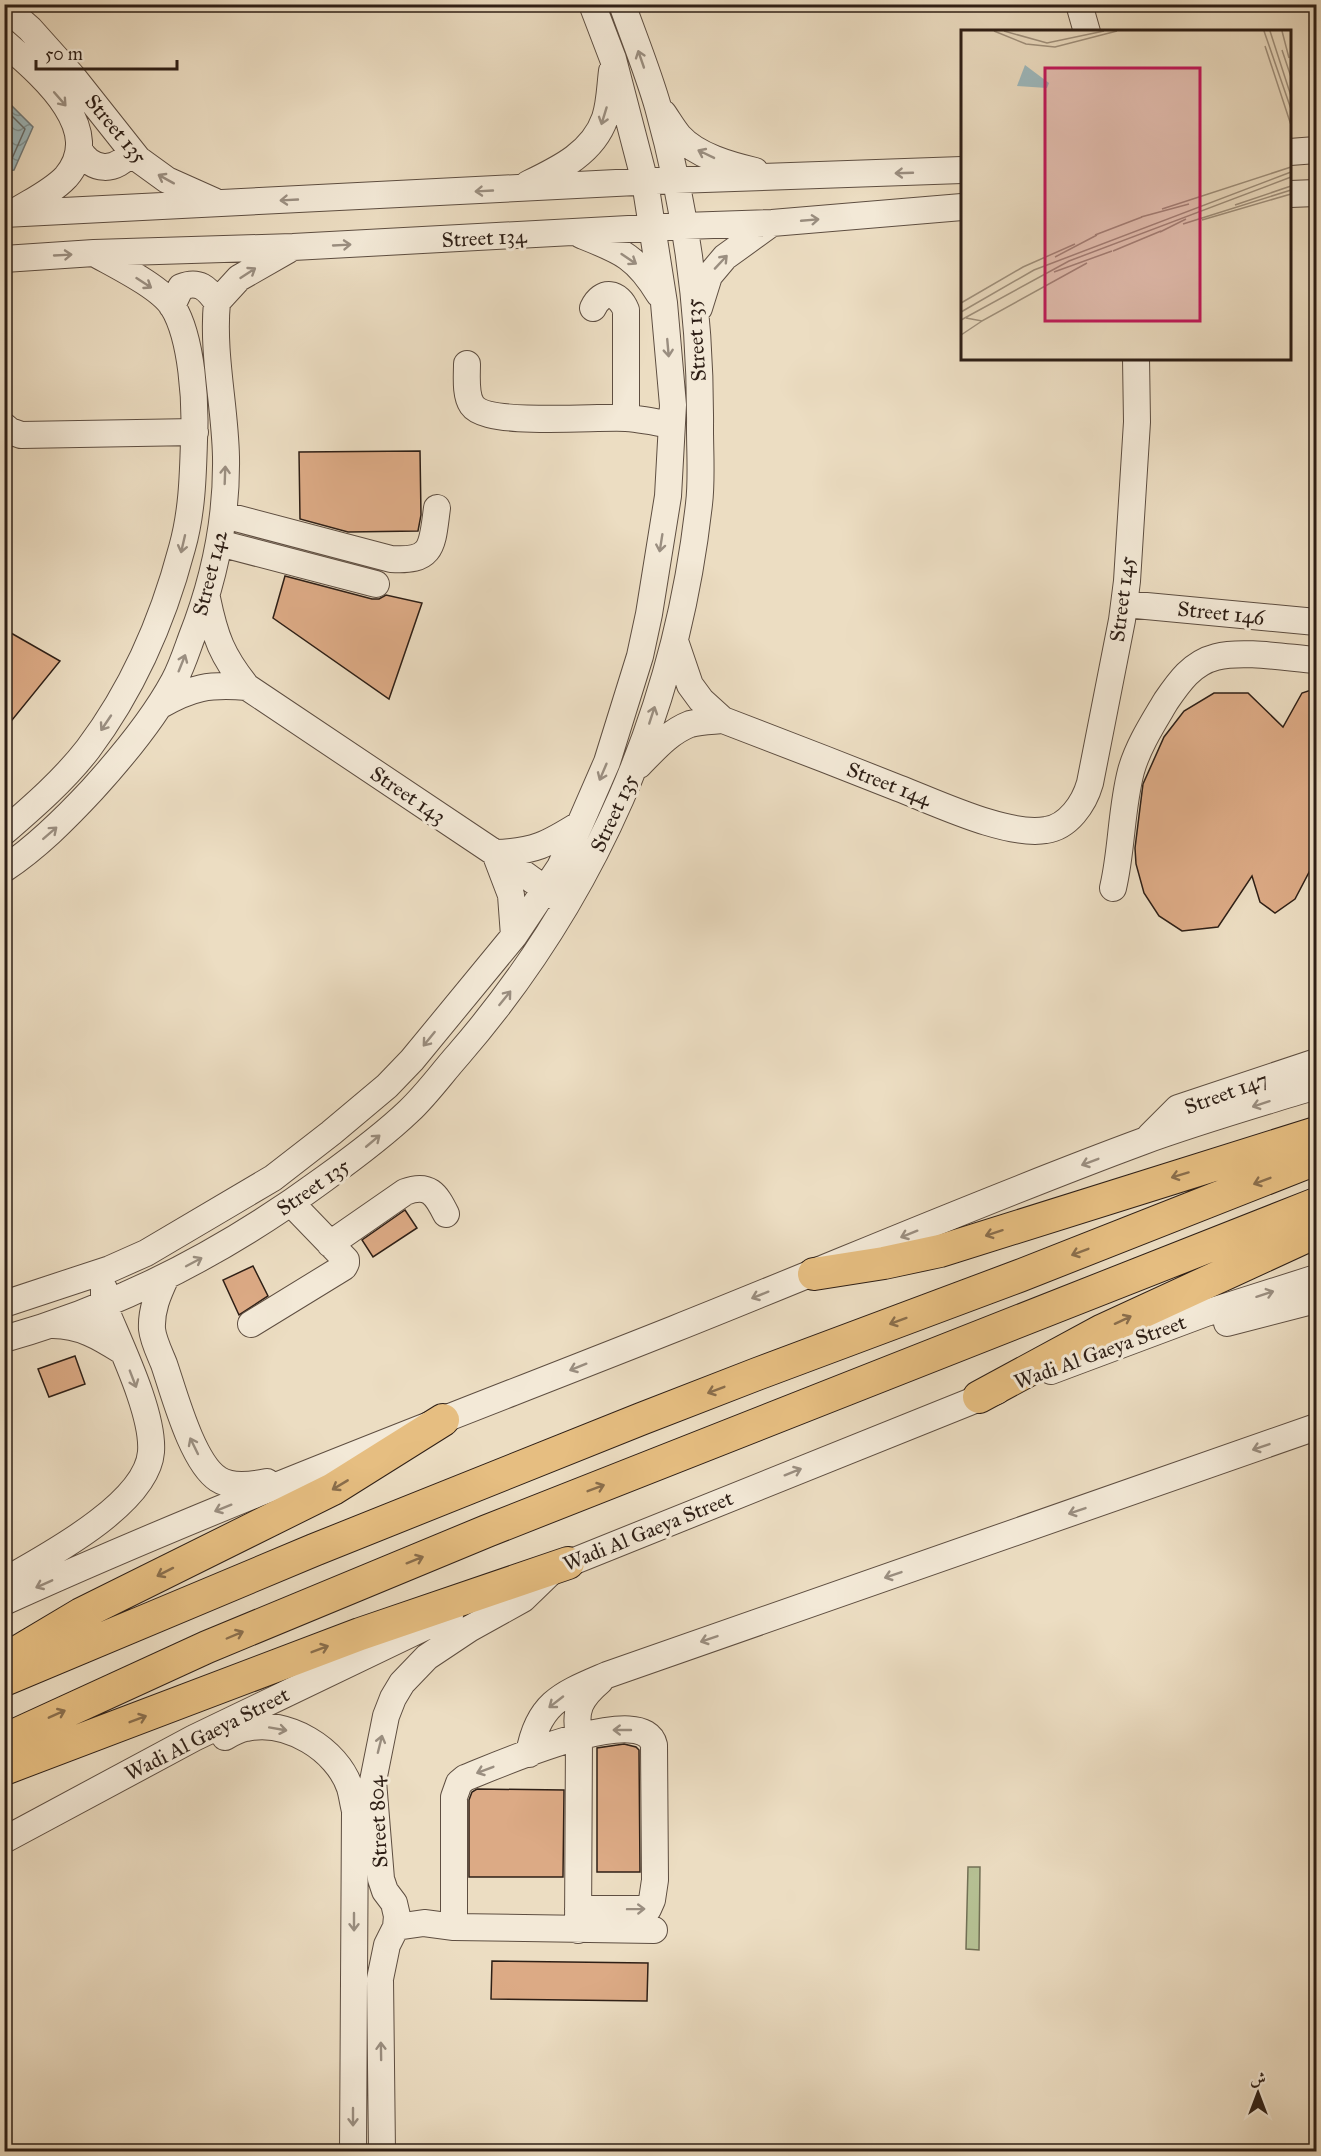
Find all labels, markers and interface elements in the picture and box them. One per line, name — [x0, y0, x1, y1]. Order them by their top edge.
inset map — [961, 30, 1291, 360]
scale bar — [36, 33, 177, 71]
text: 50 m — [45, 43, 83, 65]
one-way arrow — [635, 51, 646, 69]
street label: Street 135 — [79, 89, 153, 169]
one-way arrow — [53, 91, 67, 106]
one-way arrow — [598, 106, 609, 125]
one-way arrow — [698, 147, 716, 159]
one-way arrow — [895, 167, 915, 178]
one-way arrow — [158, 173, 175, 185]
one-way arrow — [475, 185, 495, 196]
one-way arrow — [280, 194, 300, 205]
one-way arrow — [800, 214, 820, 225]
street label: Street 134 — [441, 223, 528, 253]
one-way arrow — [331, 239, 351, 250]
one-way arrow — [52, 249, 72, 260]
one-way arrow — [620, 253, 637, 265]
one-way arrow — [714, 255, 728, 270]
one-way arrow — [239, 266, 256, 278]
one-way arrow — [136, 277, 152, 289]
street label: Street 135 — [680, 297, 712, 382]
one-way arrow — [663, 338, 674, 358]
one-way arrow — [220, 465, 231, 485]
street label: Street 142 — [187, 527, 233, 618]
one-way arrow — [655, 532, 666, 552]
one-way arrow — [176, 535, 188, 554]
street label: Street 145 — [1104, 554, 1140, 643]
street label: Street 146 — [1176, 595, 1267, 631]
one-way arrow — [177, 654, 188, 673]
one-way arrow — [647, 706, 658, 725]
one-way arrow — [100, 714, 112, 730]
street label: Street 144 — [843, 756, 936, 812]
street label: Street 143 — [365, 760, 451, 830]
one-way arrow — [597, 762, 608, 780]
street label: Street 135 — [585, 770, 643, 856]
one-way arrow — [42, 826, 57, 840]
one-way arrow — [498, 990, 511, 1006]
one-way arrow — [423, 1031, 436, 1047]
street label: Street 147 — [1181, 1066, 1271, 1120]
one-way arrow — [1252, 1099, 1271, 1110]
one-way arrow — [365, 1135, 381, 1148]
street label: Street 135 — [271, 1152, 355, 1221]
one-way arrow — [1081, 1157, 1100, 1168]
one-way arrow — [1171, 1170, 1190, 1181]
one-way arrow — [1253, 1176, 1272, 1187]
one-way arrow — [900, 1229, 919, 1240]
one-way arrow — [985, 1229, 1004, 1240]
one-way arrow — [1072, 1247, 1090, 1258]
one-way arrow — [185, 1256, 203, 1267]
one-way arrow — [1255, 1288, 1274, 1299]
one-way arrow — [751, 1290, 769, 1301]
street label: Wadi Al Gaeya Street — [1010, 1309, 1190, 1395]
one-way arrow — [1114, 1314, 1132, 1326]
one-way arrow — [889, 1316, 908, 1327]
one-way arrow — [570, 1362, 588, 1373]
one-way arrow — [129, 1370, 140, 1388]
one-way arrow — [707, 1385, 726, 1396]
one-way arrow — [188, 1438, 200, 1456]
one-way arrow — [1252, 1442, 1271, 1453]
one-way arrow — [784, 1466, 802, 1477]
one-way arrow — [332, 1480, 349, 1492]
one-way arrow — [587, 1481, 605, 1492]
street label: Wadi Al Gaeya Street — [559, 1485, 737, 1577]
one-way arrow — [215, 1503, 233, 1514]
one-way arrow — [1068, 1506, 1087, 1517]
one-way arrow — [406, 1554, 424, 1565]
one-way arrow — [157, 1567, 175, 1578]
one-way arrow — [884, 1571, 903, 1582]
one-way arrow — [35, 1579, 54, 1590]
one-way arrow — [226, 1629, 244, 1640]
one-way arrow — [700, 1635, 719, 1646]
one-way arrow — [310, 1643, 329, 1654]
street label: Wadi Al Gaeya Street — [120, 1681, 294, 1787]
one-way arrow — [548, 1695, 564, 1708]
one-way arrow — [48, 1708, 66, 1720]
one-way arrow — [128, 1712, 147, 1723]
one-way arrow — [268, 1724, 287, 1735]
one-way arrow — [612, 1724, 632, 1736]
one-way arrow — [374, 1735, 386, 1754]
one-way arrow — [476, 1766, 495, 1777]
street label: Street 804 — [363, 1774, 393, 1869]
one-way arrow — [626, 1903, 646, 1915]
one-way arrow — [348, 1911, 360, 1931]
one-way arrow — [375, 2042, 387, 2062]
north arrow — [1228, 2063, 1288, 2123]
text: ش — [1250, 2069, 1266, 2088]
one-way arrow — [347, 2106, 359, 2126]

